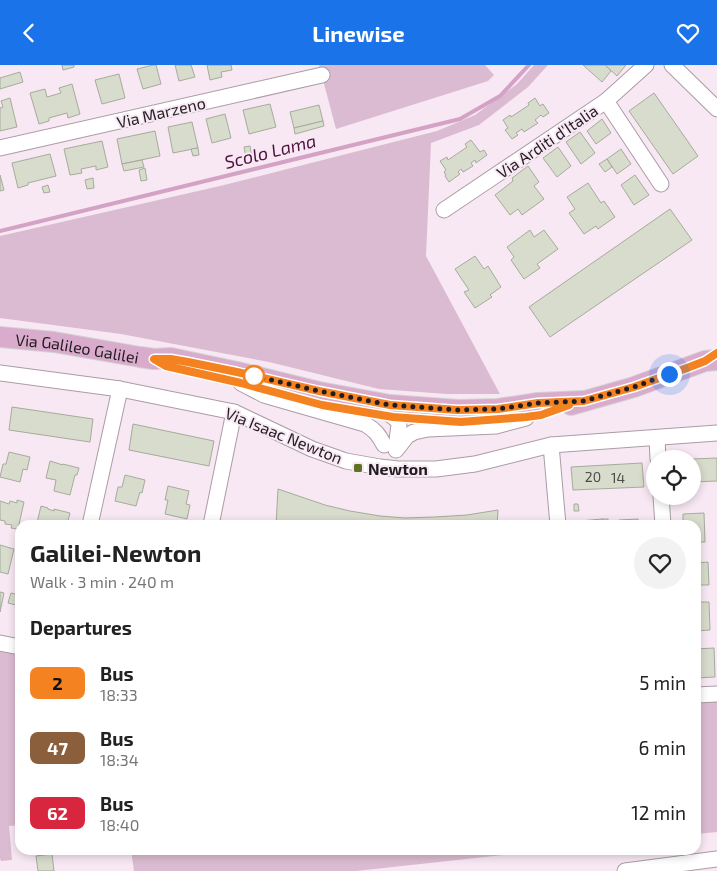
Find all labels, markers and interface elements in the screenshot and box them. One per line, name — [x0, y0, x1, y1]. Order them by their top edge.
icon: back — [15, 19, 43, 47]
icon: heart — [674, 19, 702, 47]
text: Linewise — [312, 20, 405, 46]
street label: Via Marzeno — [115, 93, 207, 131]
street label: Via Arditi d'Italia — [493, 100, 601, 182]
water label: Scolo Lama — [222, 129, 318, 173]
street label: Via Galileo Galilei — [15, 329, 140, 366]
your location — [657, 362, 682, 387]
unlabelled marker — [243, 365, 265, 387]
street label: Via Isaac Newton — [223, 403, 345, 467]
map controls — [646, 450, 701, 505]
button: locate — [646, 450, 701, 505]
place label: Newton — [368, 459, 428, 478]
marker: Newton — [352, 462, 364, 474]
house number: 20 — [585, 468, 601, 485]
house number: 14 — [611, 469, 625, 486]
button: heart — [634, 537, 686, 589]
text: Galilei-Newton — [30, 538, 201, 567]
text: Walk · 3 min · 240 m — [30, 572, 174, 591]
text: Departures — [30, 616, 132, 639]
text: Bus — [100, 662, 134, 685]
text: 5 min — [639, 671, 686, 694]
text: 2 — [52, 672, 63, 694]
text: 18:33 — [100, 685, 138, 704]
text: Bus — [100, 727, 134, 750]
text: 6 min — [638, 736, 686, 759]
text: 47 — [47, 737, 68, 759]
text: 18:34 — [100, 750, 139, 769]
text: Bus — [100, 792, 134, 815]
text: 12 min — [631, 801, 686, 824]
text: 62 — [47, 802, 68, 824]
text: 18:40 — [100, 815, 139, 834]

